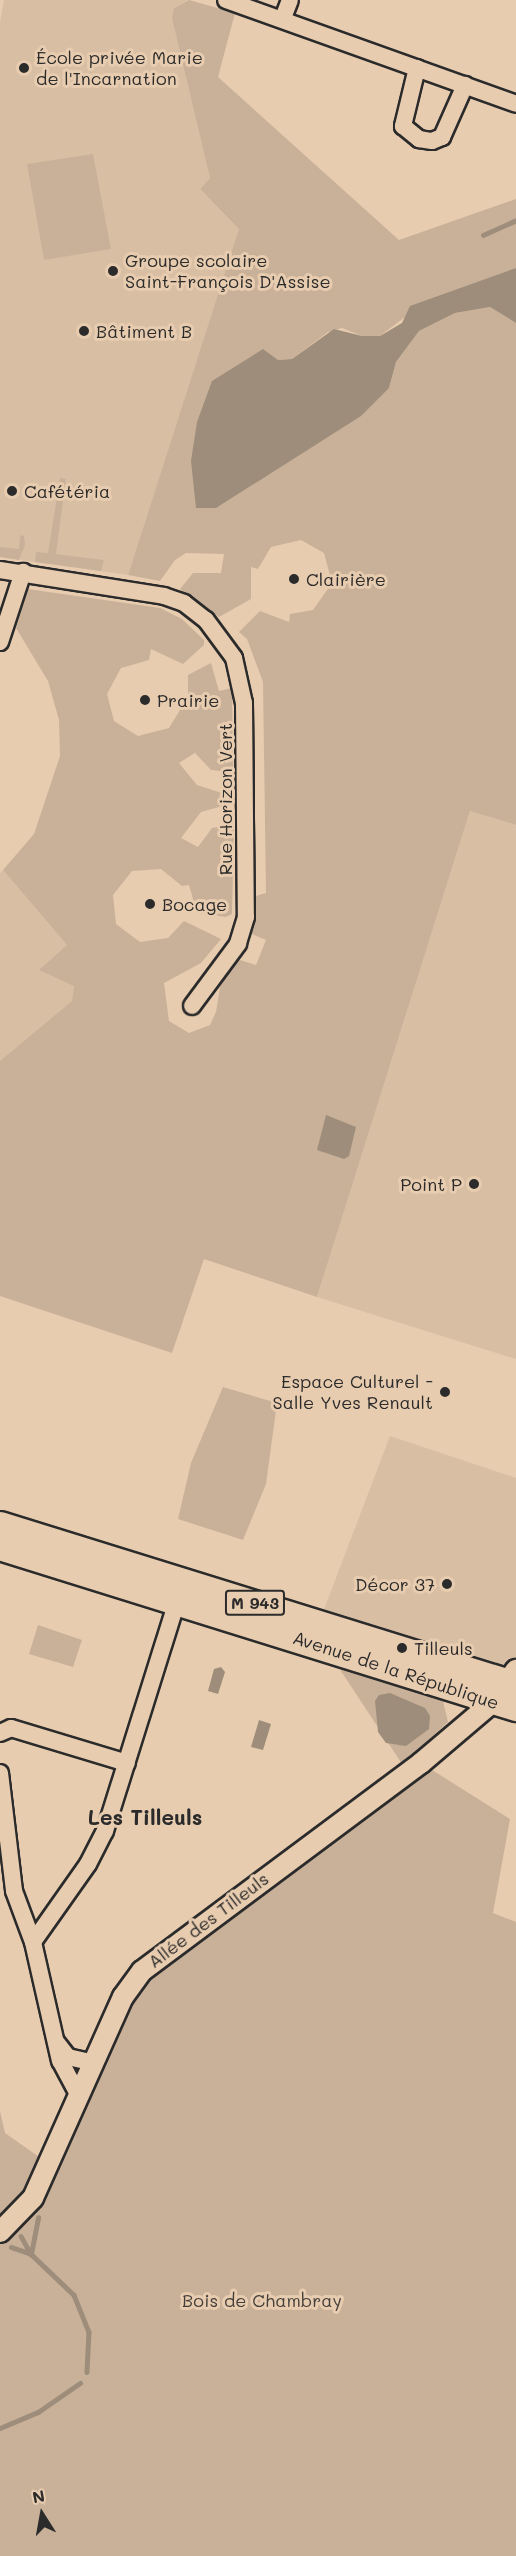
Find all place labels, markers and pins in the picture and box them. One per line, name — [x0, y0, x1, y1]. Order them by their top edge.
place label: École privée Marie de l'Incarnation — [36, 47, 203, 90]
marker: École privée Marie de l'Incarnation — [17, 61, 31, 75]
place label: Groupe scolaire Saint-François D'Assise — [125, 250, 331, 292]
marker: Groupe scolaire Saint-François D'Assise — [106, 264, 120, 278]
place label: Bâtiment B — [96, 320, 192, 342]
marker: Bâtiment B — [77, 324, 91, 338]
place label: Cafétéria — [24, 480, 110, 502]
marker: Cafétéria — [5, 484, 19, 498]
place label: Clairière — [306, 568, 386, 590]
marker: Clairière — [287, 572, 301, 586]
place label: Prairie — [157, 689, 219, 711]
marker: Prairie — [138, 693, 152, 707]
place label: Bocage — [162, 893, 227, 915]
marker: Bocage — [143, 897, 157, 911]
place label: Point P — [400, 1173, 462, 1195]
marker: Point P — [467, 1177, 481, 1191]
place label: Espace Culturel - Salle Yves Renault — [273, 1371, 433, 1414]
marker: Espace Culturel - Salle Yves Renault — [438, 1385, 452, 1399]
place label: Décor 37 — [355, 1573, 435, 1595]
marker: Décor 37 — [440, 1577, 454, 1591]
place label: Tilleuls — [414, 1637, 473, 1659]
marker: Tilleuls — [395, 1641, 409, 1655]

